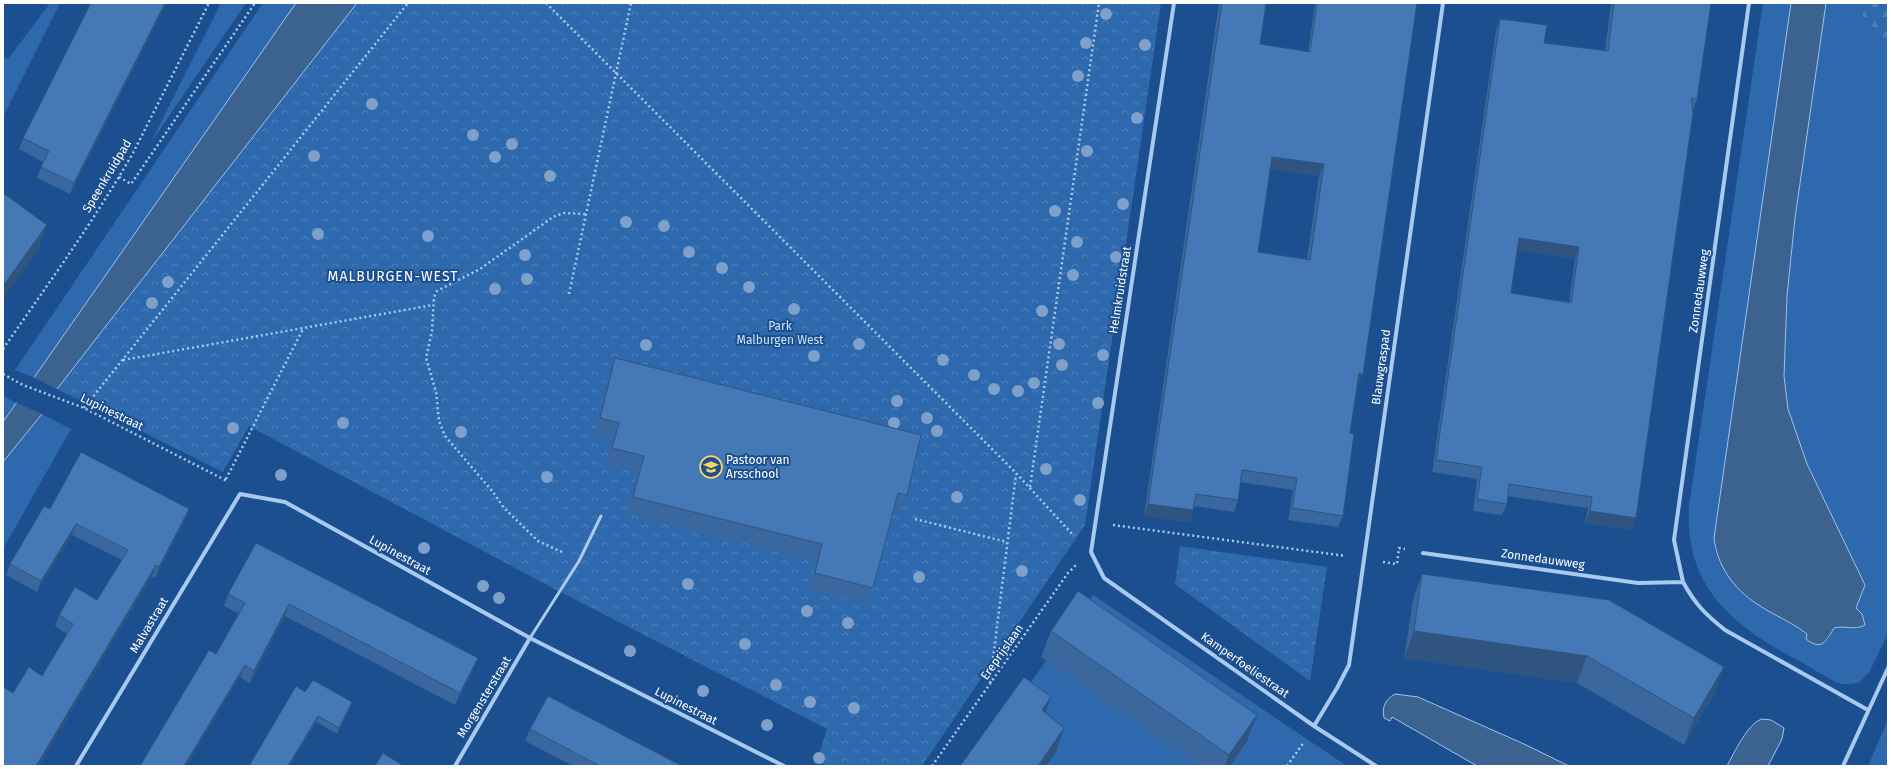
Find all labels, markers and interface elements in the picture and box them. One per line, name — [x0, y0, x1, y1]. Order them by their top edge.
street label: Speenkruidpad — [80, 137, 134, 215]
street label: Helmkruidstraat — [1106, 245, 1134, 335]
street label: Zonnedauwweg — [1686, 248, 1712, 334]
district label: MALBURGEN-WEST — [327, 268, 459, 285]
park label: Park Malburgen West — [737, 319, 824, 347]
street label: Blauwgraspad — [1369, 328, 1393, 406]
street label: Lupinestraat — [78, 391, 146, 434]
place label: Pastoor van Arsschool — [726, 453, 790, 481]
school or university icon: Pastoor van Arsschool — [698, 454, 724, 480]
street label: Lupinestraat — [367, 532, 434, 578]
street label: Zonnedauwweg — [1500, 546, 1586, 572]
street label: Malvastraat — [127, 594, 171, 655]
street label: Ereprijslaan — [978, 621, 1026, 683]
street label: Kamperfoeliestraat — [1198, 629, 1292, 701]
street label: Morgensterstraat — [454, 653, 514, 740]
street label: Lupinestraat — [652, 684, 720, 728]

